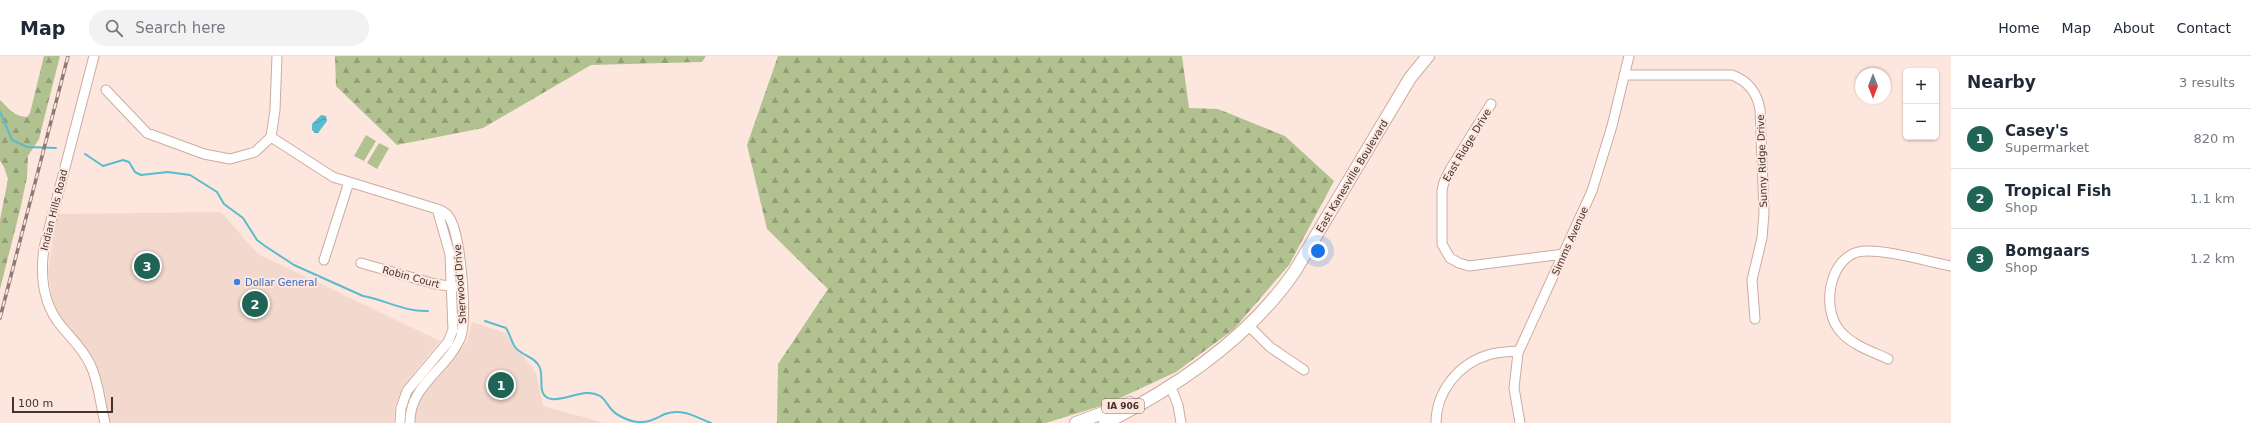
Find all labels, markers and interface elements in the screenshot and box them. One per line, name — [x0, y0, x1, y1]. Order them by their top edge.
search box — [89, 10, 369, 46]
text: Map — [20, 17, 65, 39]
icon: search — [103, 17, 125, 39]
text: Search here — [135, 19, 225, 37]
text: Home — [1998, 20, 2040, 36]
text: Map — [2062, 20, 2091, 36]
text: About — [2113, 20, 2155, 36]
text: Contact — [2177, 20, 2231, 36]
north arrow — [1855, 68, 1891, 104]
map controls — [1903, 68, 1939, 140]
button: + — [1903, 68, 1939, 104]
text: Nearby — [1967, 72, 2036, 92]
text: 3 results — [2179, 75, 2235, 90]
button: − — [1903, 104, 1939, 140]
street label: East Ridge Drive — [1441, 107, 1493, 183]
street label: Sunny Ridge Drive — [1755, 114, 1769, 208]
street label: East Kanesville Boulevard — [1314, 118, 1390, 234]
text: Casey's — [2005, 122, 2069, 140]
text: 1 — [1975, 131, 1985, 146]
text: 820 m — [2193, 131, 2235, 146]
text: Supermarket — [2005, 140, 2089, 155]
street label: Indian Hills Road — [39, 168, 69, 252]
text: Tropical Fish — [2005, 182, 2112, 200]
text: 2 — [1975, 191, 1985, 206]
text: 1.1 km — [2190, 191, 2235, 206]
text: Shop — [2005, 200, 2038, 215]
street label: Simms Avenue — [1550, 205, 1590, 277]
your location — [1308, 241, 1328, 261]
text: Bomgaars — [2005, 242, 2090, 260]
street label: Sherwood Drive — [452, 244, 468, 324]
pin: 3 — [134, 251, 160, 281]
text: 3 — [1975, 251, 1985, 266]
text: 1.2 km — [2190, 251, 2235, 266]
text: Shop — [2005, 260, 2038, 275]
street label: Robin Court — [381, 264, 441, 290]
marker: Dollar General — [232, 277, 242, 287]
place label: Dollar General — [245, 277, 317, 288]
pin: 2 — [242, 289, 268, 319]
pin: 1 — [488, 370, 514, 400]
scale bar — [12, 395, 113, 414]
text: 100 m — [18, 397, 53, 410]
road number: IA 906 — [1102, 399, 1144, 413]

